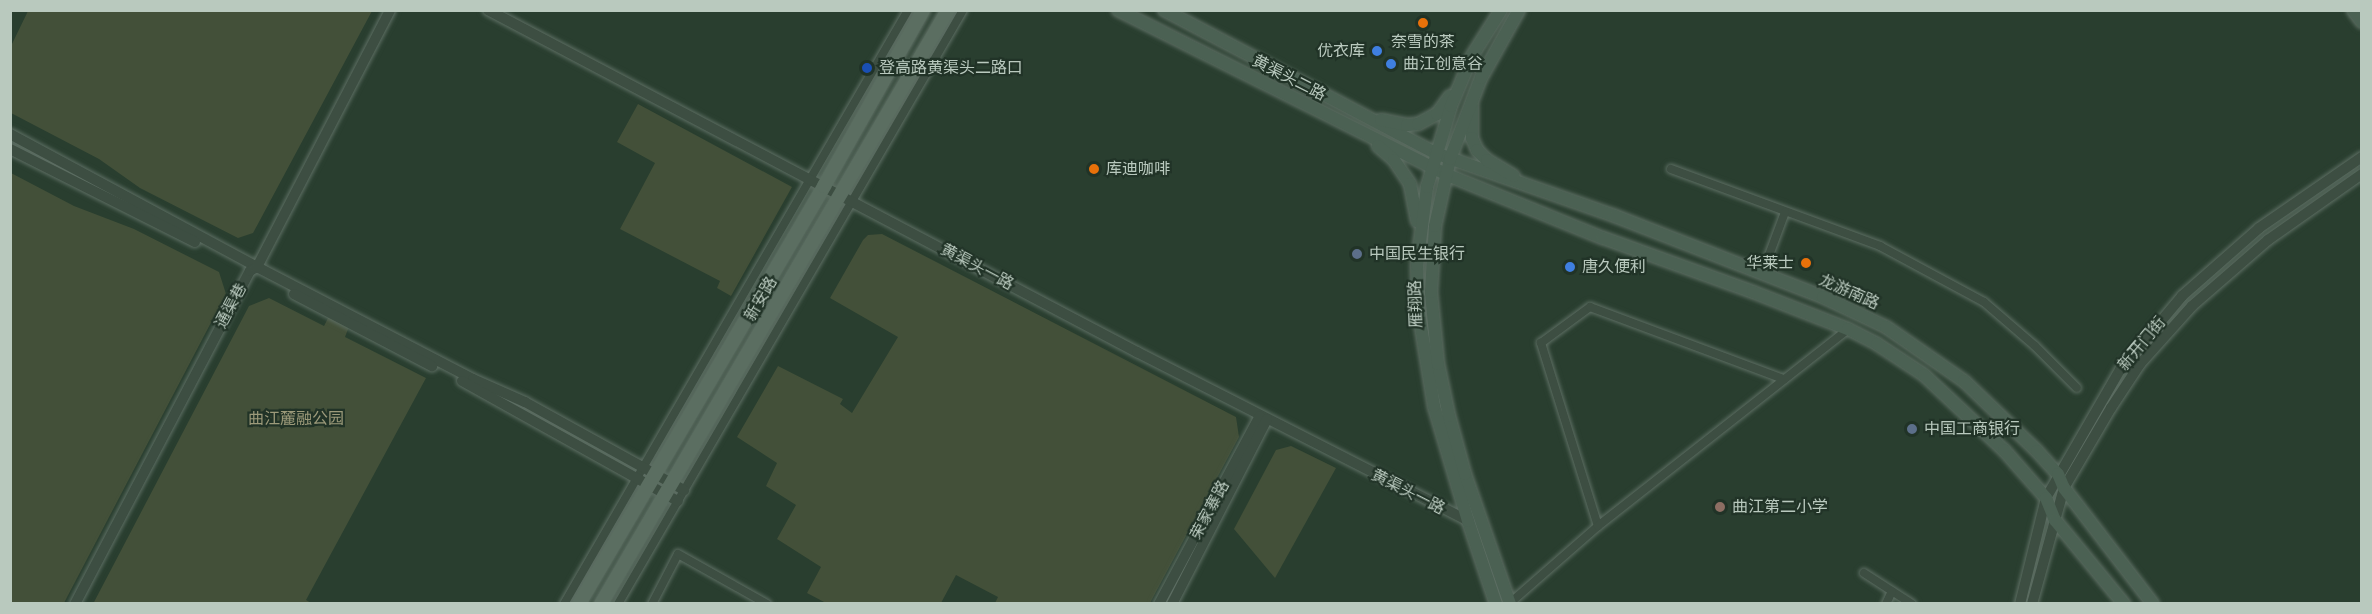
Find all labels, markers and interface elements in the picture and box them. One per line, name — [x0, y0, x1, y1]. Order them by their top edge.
marker: 奈雪的茶 — [1416, 16, 1430, 30]
place label: 奈雪的茶 — [1391, 32, 1455, 52]
place label: 优衣库 — [1317, 41, 1365, 61]
marker: 优衣库 — [1370, 44, 1384, 58]
street label: 黄渠头二路 — [1249, 51, 1329, 105]
place label: 曲江创意谷 — [1403, 54, 1483, 74]
marker: 曲江创意谷 — [1384, 57, 1398, 71]
place label: 登高路黄渠头二路口 — [879, 58, 1023, 78]
marker: 登高路黄渠头二路口 — [860, 61, 874, 75]
place label: 库迪咖啡 — [1106, 159, 1170, 179]
marker: 库迪咖啡 — [1087, 162, 1101, 176]
street label: 黄渠头一路 — [937, 240, 1017, 294]
place label: 中国民生银行 — [1369, 244, 1465, 264]
marker: 中国民生银行 — [1350, 247, 1364, 261]
place label: 华莱士 — [1746, 253, 1794, 273]
marker: 华莱士 — [1799, 256, 1813, 270]
place label: 唐久便利 — [1582, 257, 1646, 277]
marker: 唐久便利 — [1563, 260, 1577, 274]
street label: 龙游南路 — [1816, 270, 1882, 314]
street label: 新安路 — [741, 273, 781, 325]
street label: 通渠巷 — [211, 280, 251, 332]
street label: 雁翔路 — [1406, 280, 1426, 328]
street label: 新开门街 — [2114, 313, 2170, 375]
park label: 曲江麓融公园 — [248, 409, 344, 429]
place label: 中国工商银行 — [1924, 419, 2020, 439]
marker: 中国工商银行 — [1905, 422, 1919, 436]
street label: 黄渠头一路 — [1368, 465, 1448, 519]
street label: 荣家寨路 — [1187, 477, 1233, 543]
place label: 曲江第二小学 — [1732, 497, 1828, 517]
marker: 曲江第二小学 — [1713, 500, 1727, 514]

